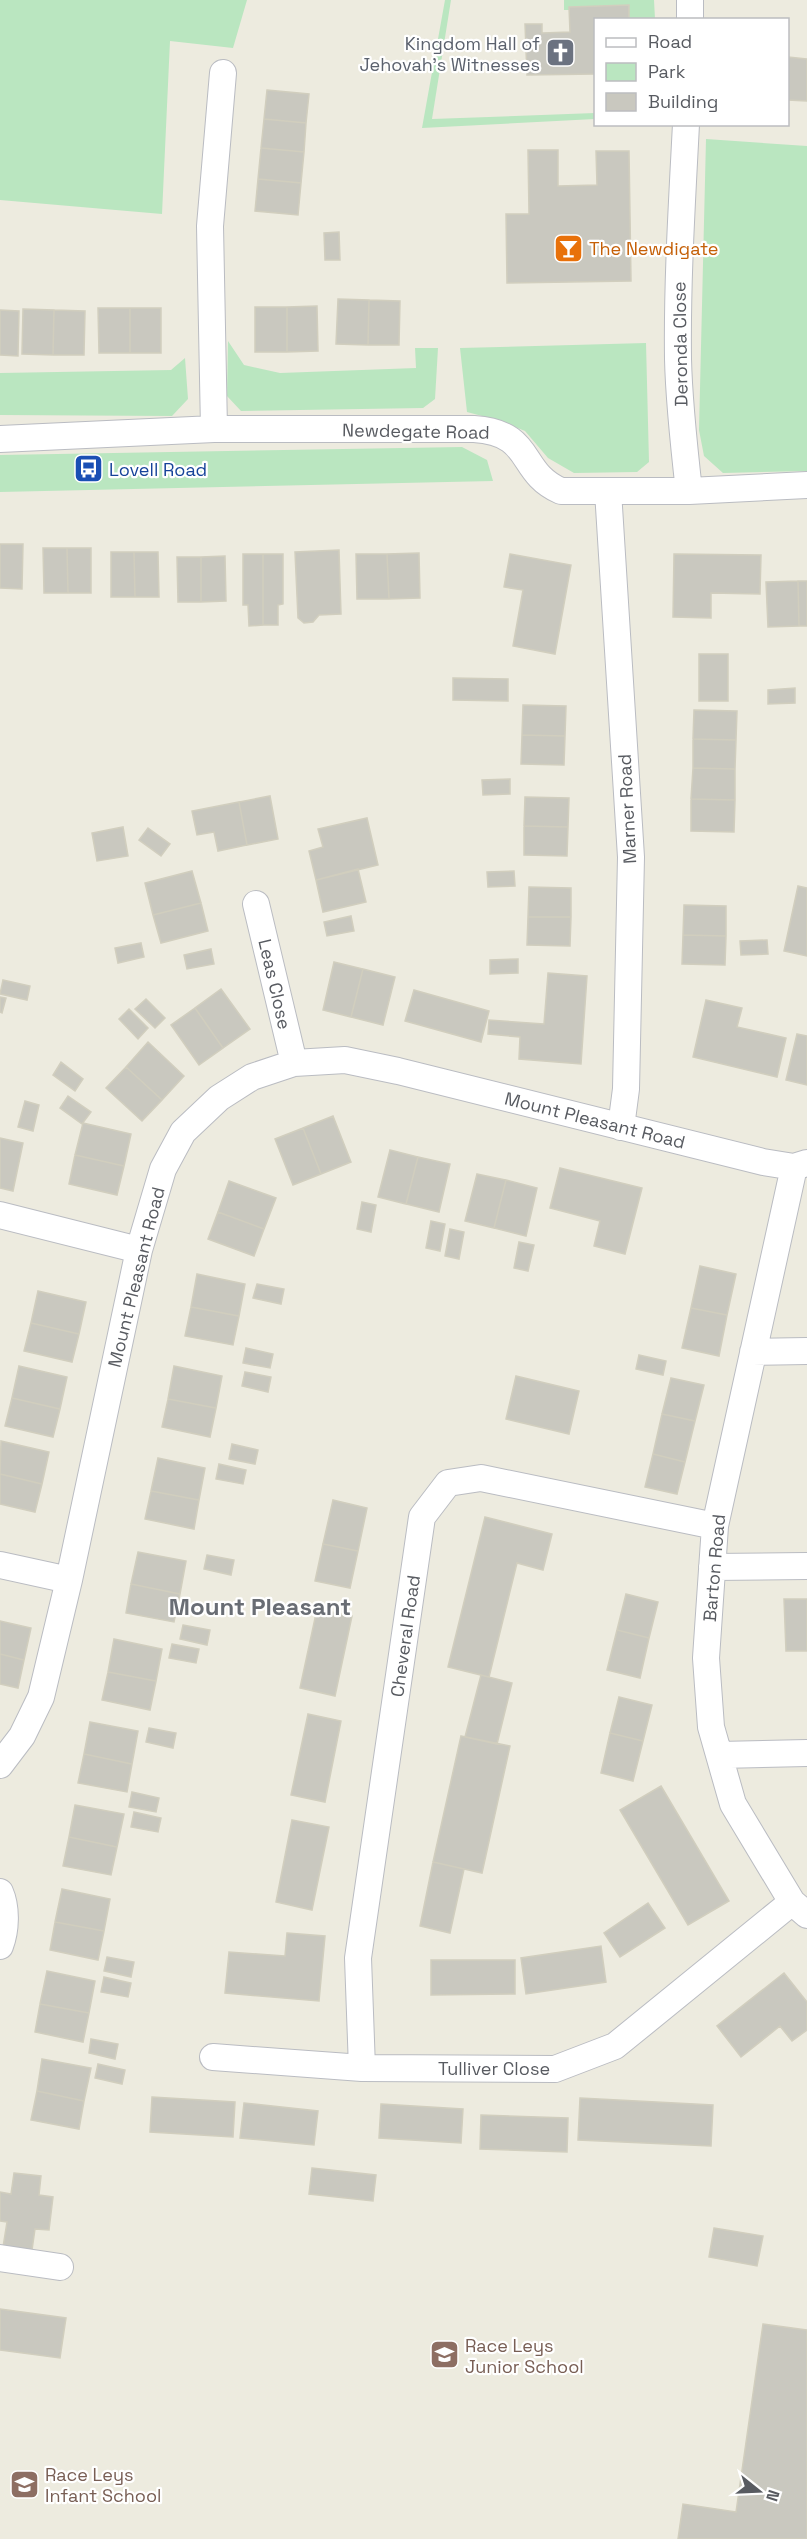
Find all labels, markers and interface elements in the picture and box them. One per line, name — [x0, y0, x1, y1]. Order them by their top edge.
legend — [594, 18, 789, 126]
text: Road — [648, 30, 692, 53]
place label: Kingdom Hall of Jehovah's Witnesses — [359, 32, 540, 76]
church icon: Kingdom Hall of Jehovah's Witnesses — [545, 37, 577, 69]
text: Park — [648, 60, 686, 83]
text: Building — [648, 90, 718, 113]
bar icon: The Newdigate — [552, 232, 584, 264]
place label: The Newdigate — [589, 237, 719, 260]
street label: Deronda Close — [667, 281, 693, 407]
street label: Newdegate Road — [342, 418, 490, 444]
bus stop icon: Lovell Road — [72, 453, 104, 485]
place label: Lovell Road — [109, 458, 207, 481]
street label: Marner Road — [613, 753, 641, 865]
street label: Leas Close — [253, 937, 297, 1031]
street label: Mount Pleasant Road — [502, 1086, 688, 1154]
street label: Mount Pleasant Road — [102, 1184, 170, 1370]
street label: Barton Road — [698, 1513, 730, 1623]
street label: Cheveral Road — [385, 1574, 425, 1698]
district label: Mount Pleasant — [169, 1591, 351, 1622]
street label: Tulliver Close — [438, 2057, 550, 2080]
place label: Race Leys Junior School — [465, 2334, 584, 2378]
school or university icon: Race Leys Junior School — [428, 2339, 460, 2371]
north arrow — [729, 2461, 789, 2521]
place label: Race Leys Infant School — [45, 2463, 161, 2507]
school or university icon: Race Leys Infant School — [8, 2468, 40, 2500]
text: N — [761, 2487, 784, 2504]

